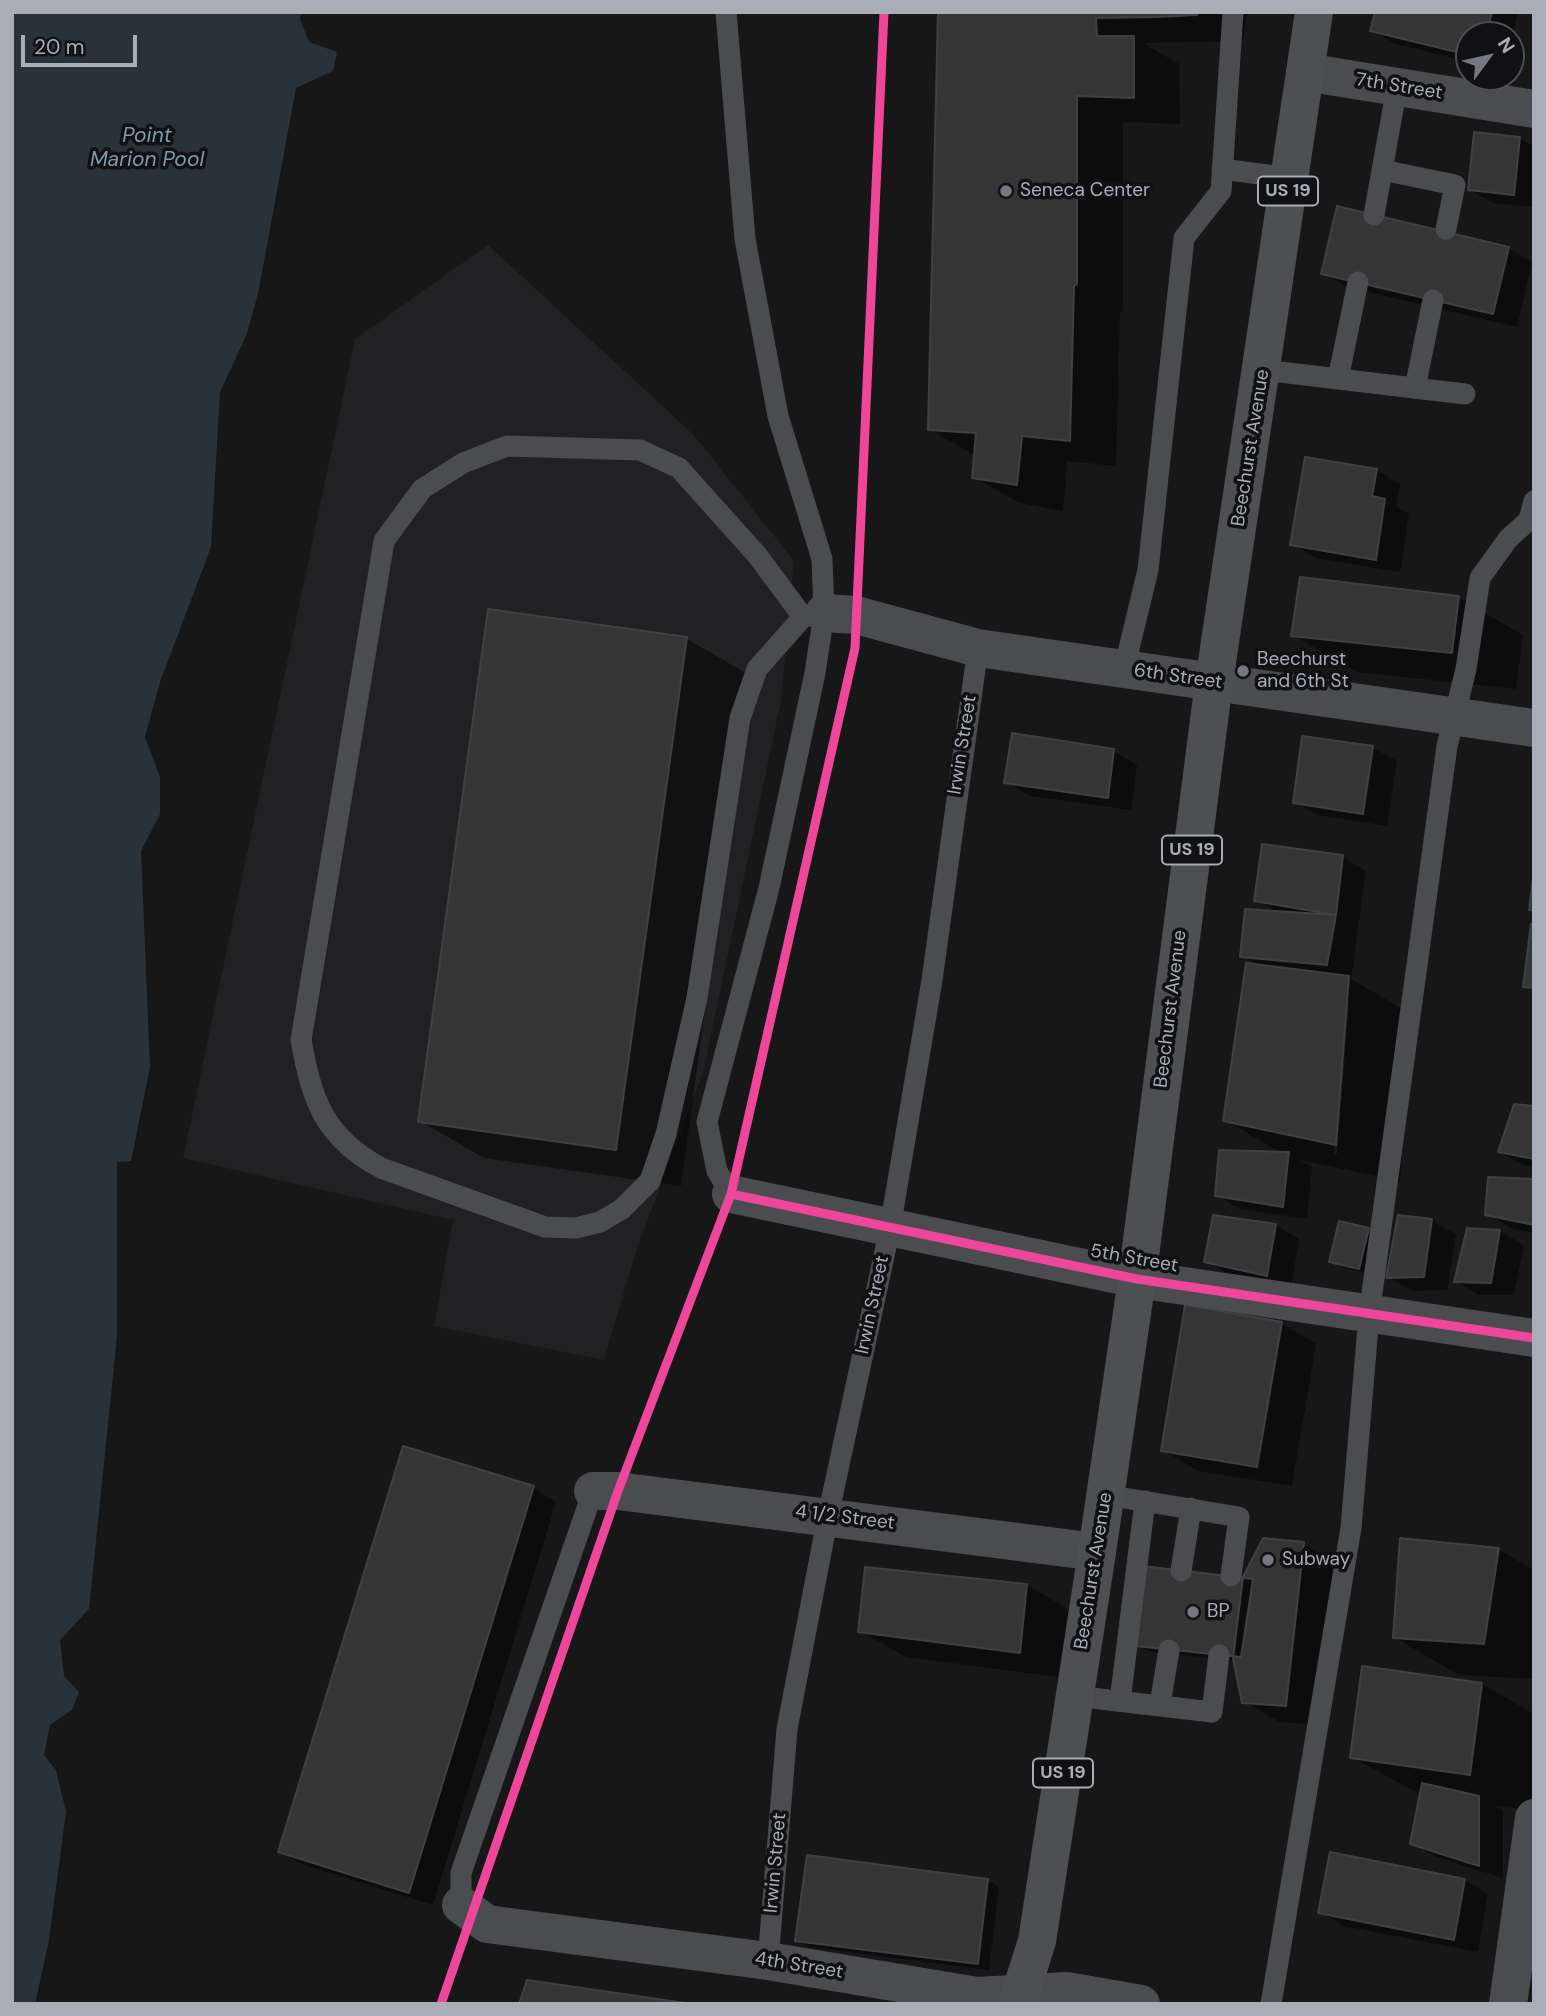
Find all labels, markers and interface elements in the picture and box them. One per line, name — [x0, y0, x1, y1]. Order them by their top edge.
scale bar — [24, 21, 140, 65]
north arrow — [1455, 21, 1525, 91]
text: 20 m — [34, 33, 85, 61]
text: N — [1492, 33, 1521, 58]
street label: 7th Street — [1354, 69, 1444, 105]
water label: Point Marion Pool — [90, 123, 204, 173]
road number: US 19 — [1258, 176, 1318, 206]
place label: Seneca Center — [1020, 180, 1150, 202]
marker: Seneca Center — [998, 183, 1014, 199]
street label: Beechurst Avenue — [1227, 368, 1275, 528]
place label: Beechurst and 6th St — [1257, 649, 1349, 693]
street label: 6th Street — [1132, 660, 1224, 694]
marker: Beechurst and 6th St — [1235, 663, 1251, 679]
street label: Irwin Street — [944, 694, 982, 796]
road number: US 19 — [1162, 836, 1222, 864]
street label: Beechurst Avenue — [1150, 929, 1192, 1089]
street label: 5th Street — [1088, 1240, 1180, 1278]
street label: Irwin Street — [851, 1254, 895, 1356]
street label: Beechurst Avenue — [1070, 1491, 1118, 1651]
street label: 4 1/2 Street — [794, 1501, 896, 1535]
place label: Subway — [1282, 1549, 1350, 1571]
marker: Subway — [1260, 1552, 1276, 1568]
place label: BP — [1207, 1601, 1229, 1623]
marker: BP — [1185, 1604, 1201, 1620]
road number: US 19 — [1033, 1758, 1093, 1788]
street label: Irwin Street — [760, 1812, 792, 1914]
street label: 4th Street — [753, 1948, 845, 1984]

